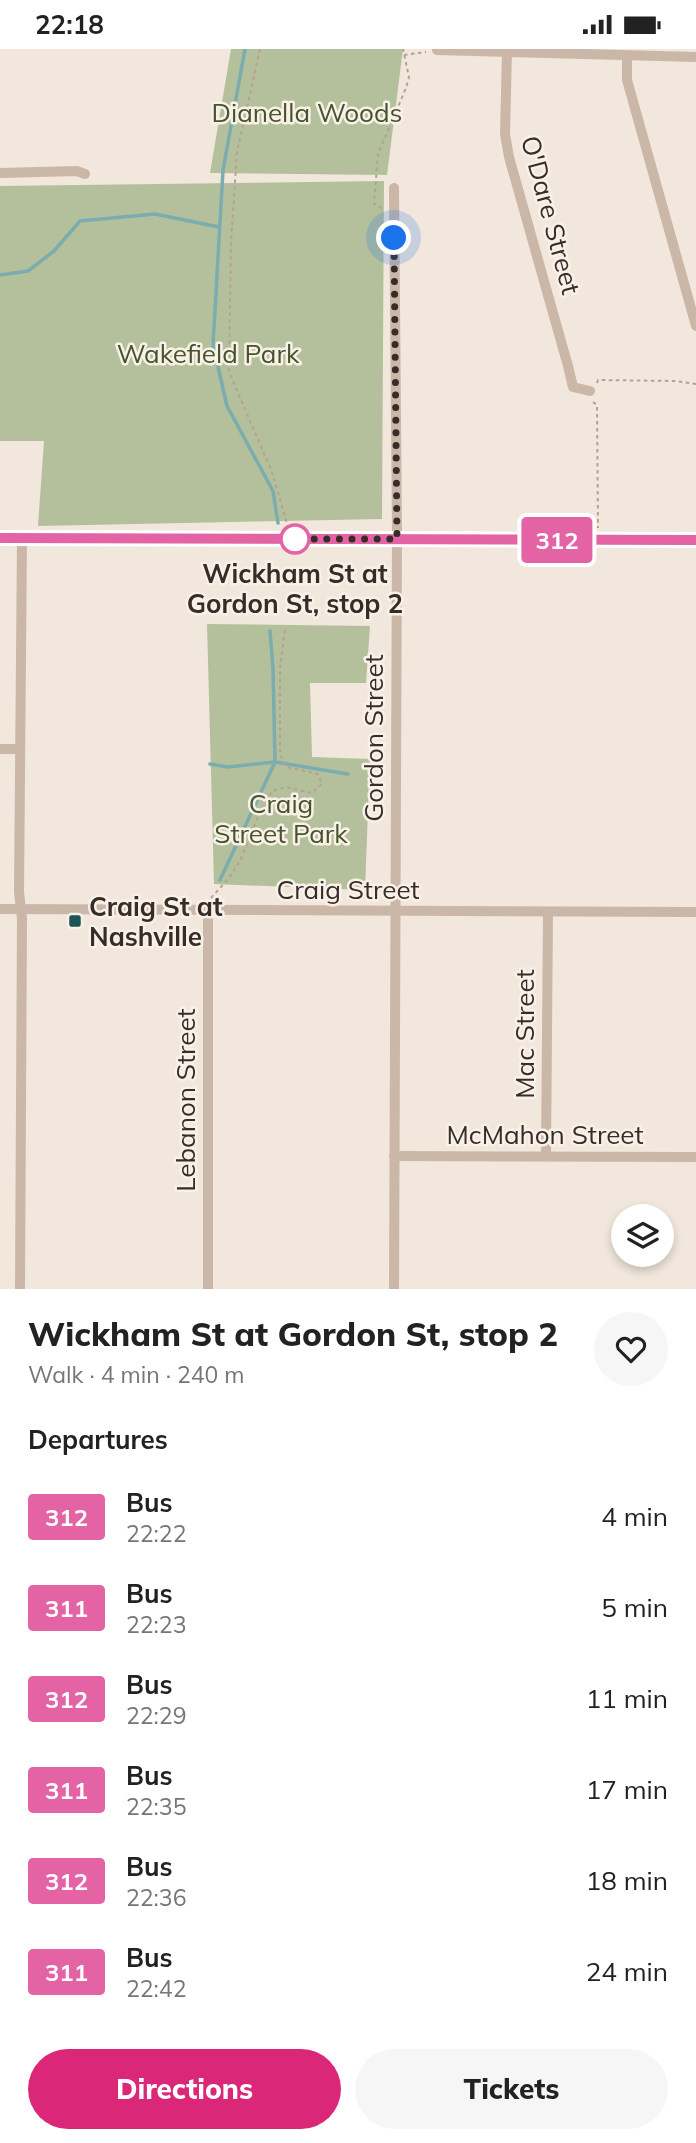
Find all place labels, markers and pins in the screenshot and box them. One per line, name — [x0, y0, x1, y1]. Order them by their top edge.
marker: Wickham St at Gordon St, stop 2 — [280, 524, 310, 554]
place label: Wickham St at Gordon St, stop 2 — [187, 557, 403, 620]
place label: Craig St at Nashville — [89, 890, 223, 953]
marker: Craig St at Nashville — [67, 913, 83, 929]

